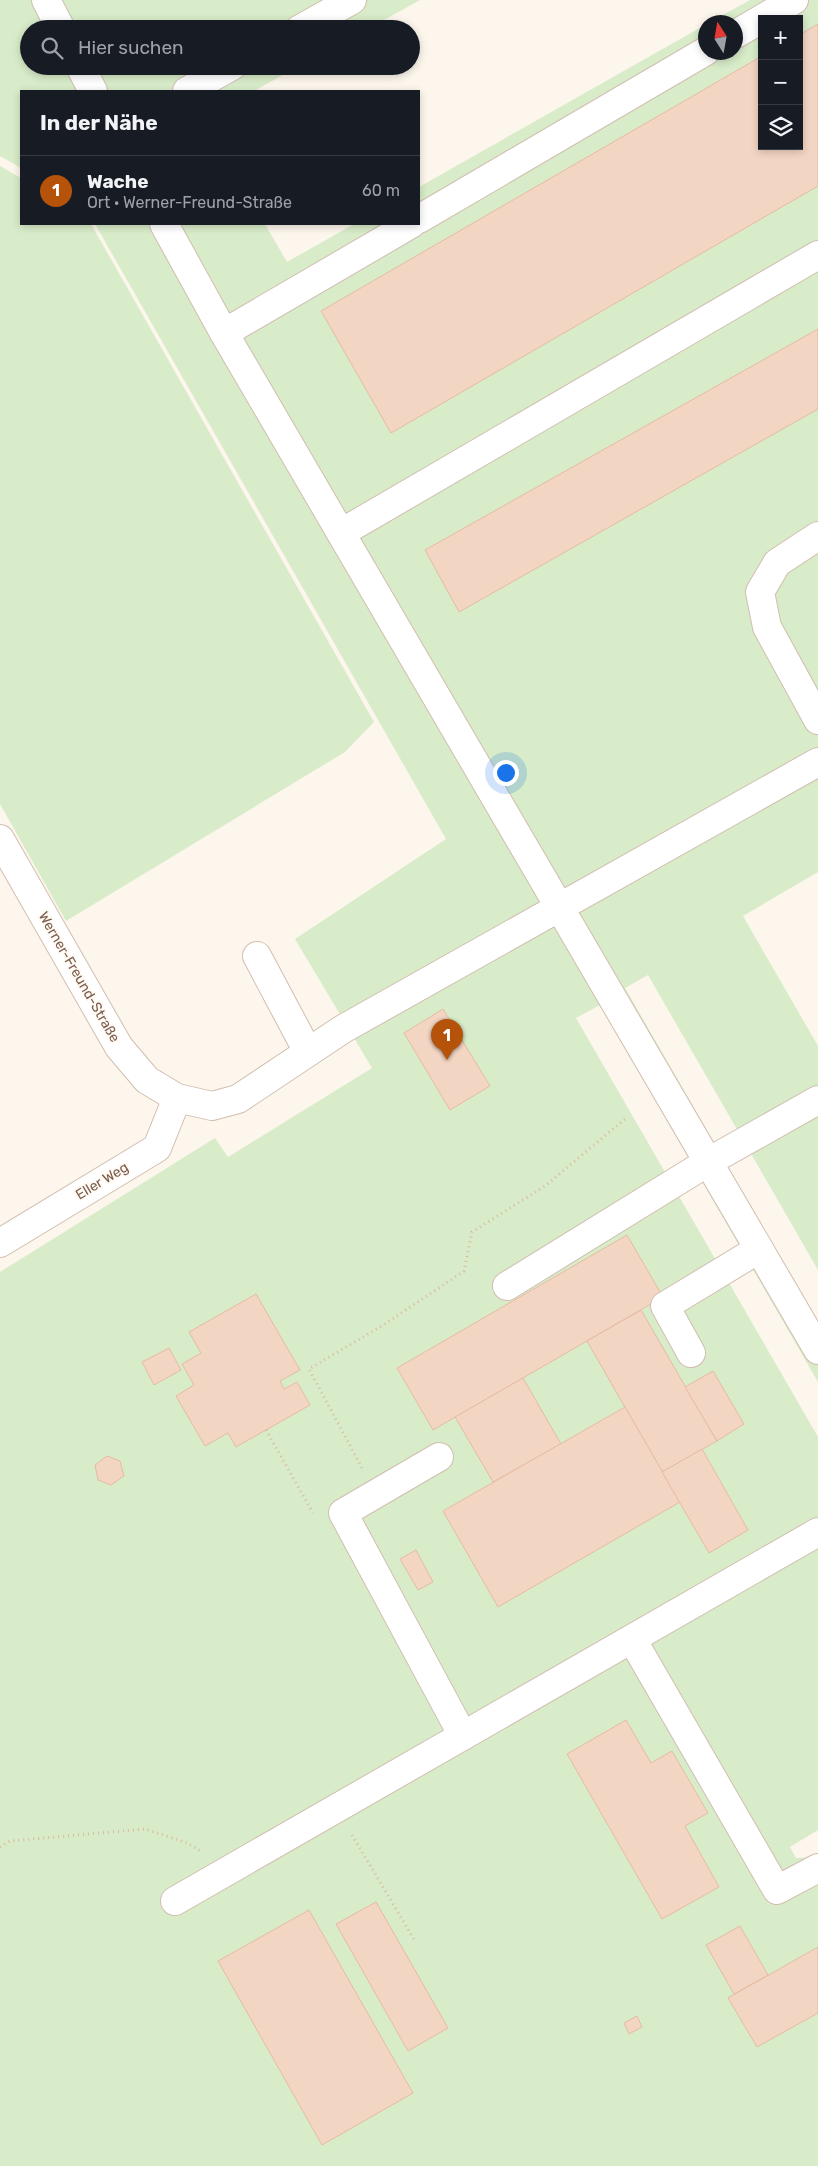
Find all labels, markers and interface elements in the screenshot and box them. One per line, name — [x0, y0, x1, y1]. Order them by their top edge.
north arrow — [698, 15, 743, 60]
map controls — [758, 15, 803, 150]
button: + — [758, 15, 803, 60]
search box — [20, 20, 420, 75]
icon: search — [38, 34, 66, 62]
text: Hier suchen — [78, 36, 184, 59]
button: − — [758, 60, 803, 105]
button: layers — [758, 105, 803, 150]
text: In der Nähe — [40, 110, 158, 135]
text: Wache — [87, 170, 148, 193]
text: 1 — [52, 181, 60, 200]
text: 60 m — [362, 181, 400, 200]
text: Ort · Werner-Freund-Straße — [87, 193, 292, 212]
your location — [493, 760, 519, 786]
street label: Werner-Freund-Straße — [35, 909, 123, 1045]
pin: 1 — [431, 1019, 463, 1060]
street label: Eller Weg — [73, 1159, 131, 1203]

